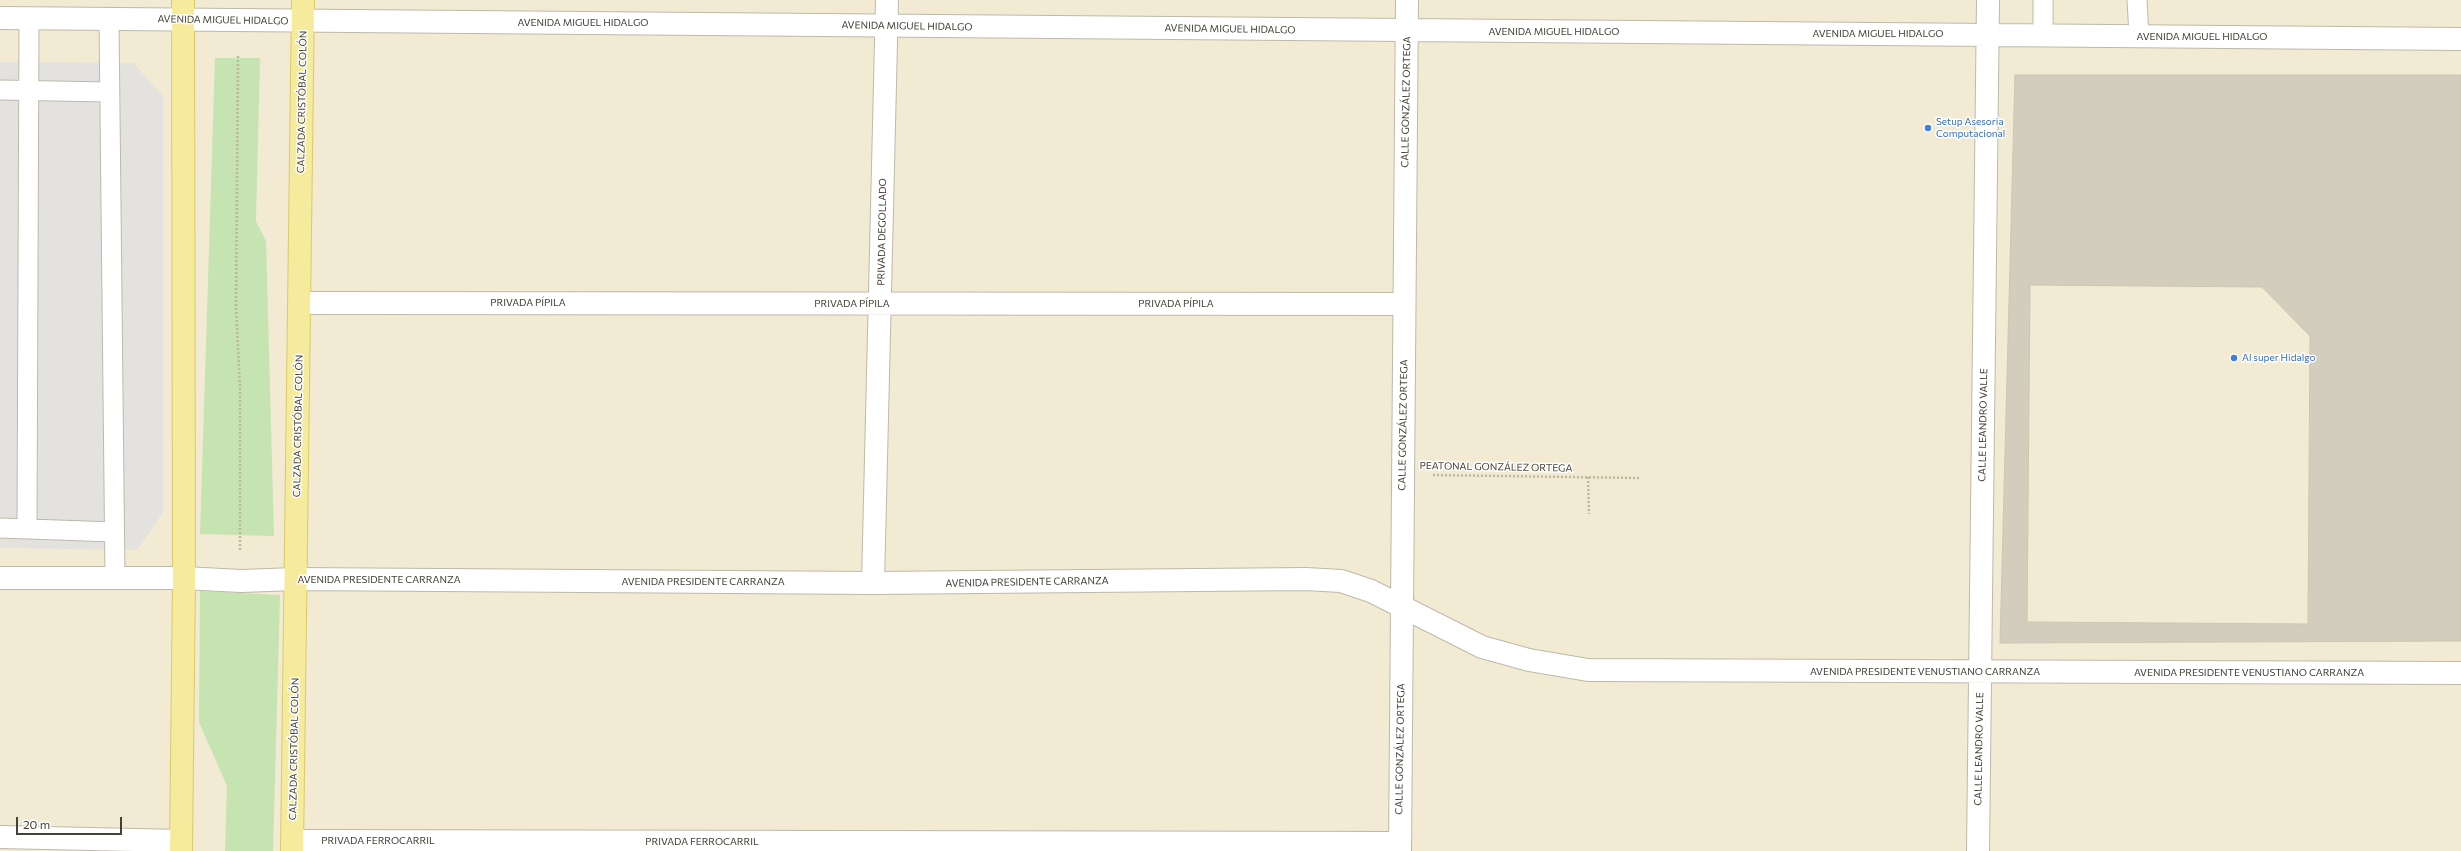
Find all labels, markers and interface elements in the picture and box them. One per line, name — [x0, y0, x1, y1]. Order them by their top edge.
street label: AVENIDA MIGUEL HIDALGO — [157, 13, 289, 27]
street label: AVENIDA MIGUEL HIDALGO — [517, 17, 649, 29]
street label: AVENIDA MIGUEL HIDALGO — [841, 19, 973, 33]
street label: AVENIDA MIGUEL HIDALGO — [1164, 22, 1296, 36]
street label: AVENIDA MIGUEL HIDALGO — [1488, 26, 1620, 38]
street label: AVENIDA MIGUEL HIDALGO — [1812, 28, 1944, 40]
street label: CALZADA CRISTÓBAL COLÓN — [295, 31, 309, 173]
street label: AVENIDA MIGUEL HIDALGO — [2136, 31, 2268, 43]
street label: CALLE GONZÁLEZ ORTEGA — [1399, 36, 1413, 168]
place label: Setup Asesoria Computacional — [1936, 116, 2005, 140]
marker: Setup Asesoria Computacional — [1923, 123, 1933, 133]
street label: PRIVADA DEGOLLADO — [875, 178, 889, 286]
street label: PRIVADA PÍPILA — [490, 297, 566, 309]
street label: PRIVADA PÍPILA — [814, 298, 890, 310]
street label: PRIVADA PÍPILA — [1138, 298, 1214, 310]
place label: Al super Hidalgo — [2242, 352, 2315, 364]
marker: Al super Hidalgo — [2229, 353, 2239, 363]
street label: CALZADA CRISTÓBAL COLÓN — [291, 355, 305, 497]
street label: CALLE GONZÁLEZ ORTEGA — [1396, 359, 1410, 491]
street label: CALLE LEANDRO VALLE — [1976, 368, 1990, 482]
street label: PEATONAL GONZÁLEZ ORTEGA — [1420, 460, 1572, 474]
street label: AVENIDA PRESIDENTE CARRANZA — [297, 574, 461, 586]
street label: AVENIDA PRESIDENTE CARRANZA — [945, 575, 1109, 589]
street label: AVENIDA PRESIDENTE CARRANZA — [621, 576, 785, 588]
street label: AVENIDA PRESIDENTE VENUSTIANO CARRANZA — [1810, 666, 2040, 678]
street label: AVENIDA PRESIDENTE VENUSTIANO CARRANZA — [2134, 667, 2364, 679]
street label: CALZADA CRISTÓBAL COLÓN — [287, 678, 301, 820]
street label: CALLE GONZÁLEZ ORTEGA — [1393, 683, 1407, 815]
street label: CALLE LEANDRO VALLE — [1972, 692, 1986, 806]
scale bar — [18, 809, 124, 835]
text: 20 m — [23, 817, 50, 831]
street label: PRIVADA FERROCARRIL — [321, 835, 435, 847]
street label: PRIVADA FERROCARRIL — [645, 836, 759, 848]

